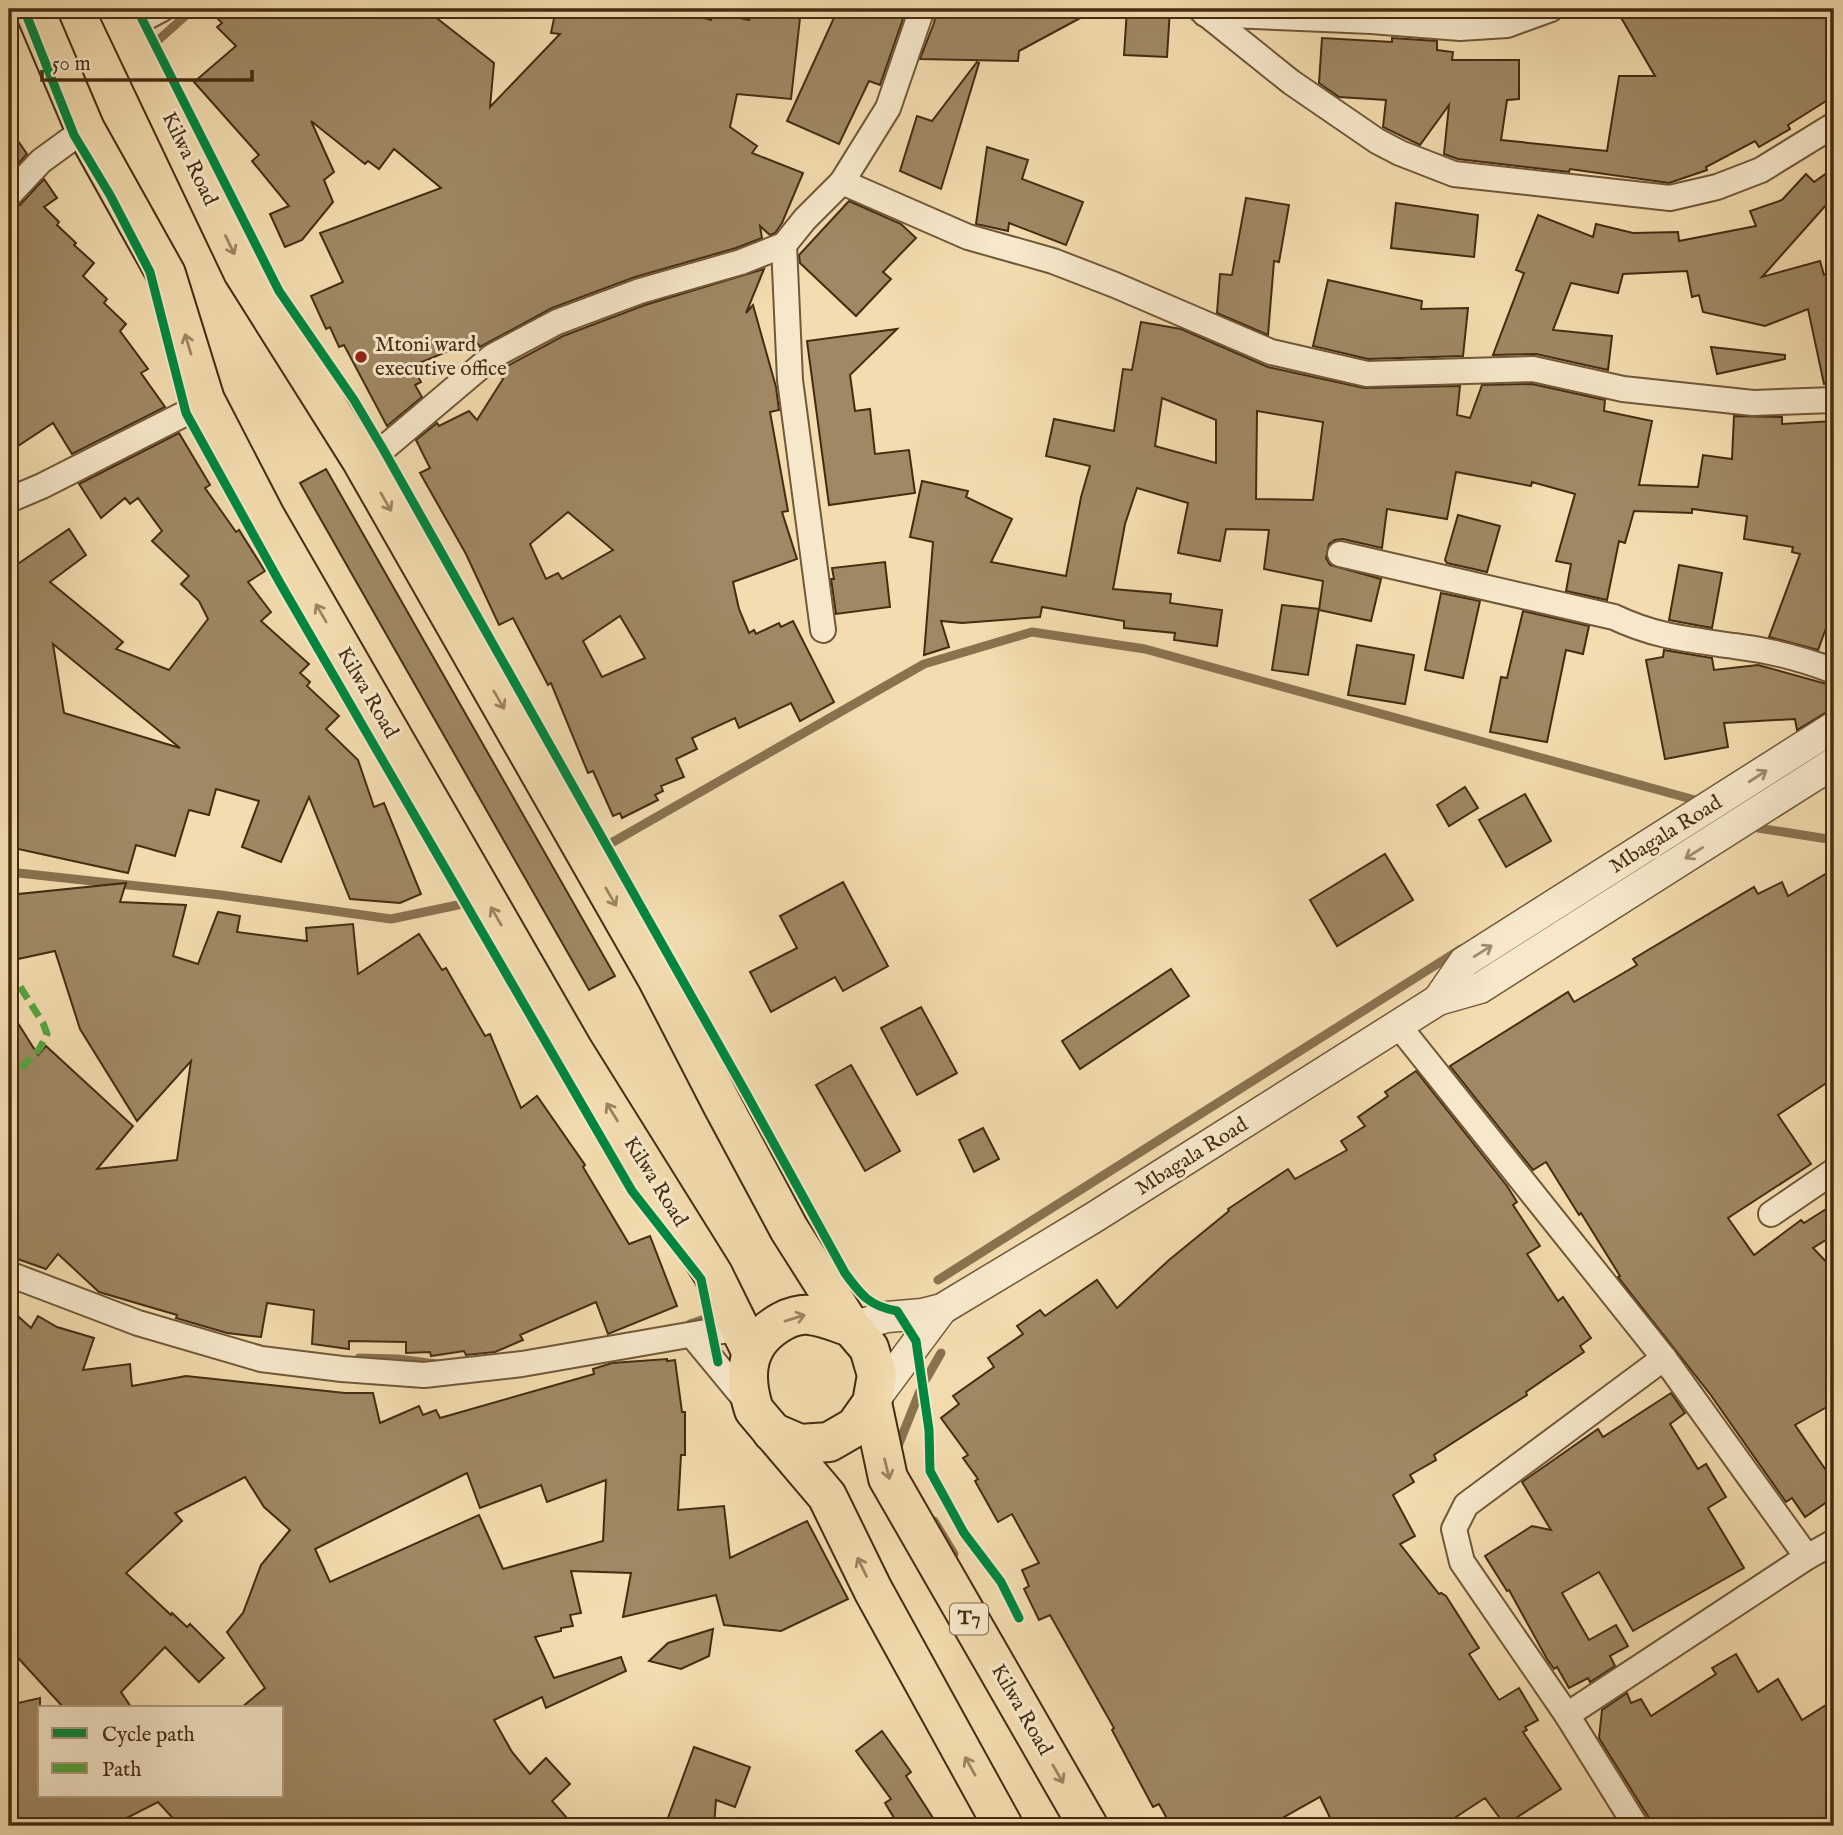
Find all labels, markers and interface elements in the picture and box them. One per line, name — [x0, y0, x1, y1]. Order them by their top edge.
scale bar — [42, 38, 252, 82]
text: 50 m — [52, 51, 91, 78]
street label: Kilwa Road — [155, 108, 224, 211]
one-way arrow — [224, 234, 238, 255]
place label: Mtoni ward executive office — [375, 332, 507, 383]
one-way arrow — [180, 334, 193, 356]
marker: Mtoni ward executive office — [353, 349, 369, 365]
one-way arrow — [380, 491, 393, 512]
one-way arrow — [314, 603, 327, 624]
street label: Kilwa Road — [330, 642, 404, 744]
one-way arrow — [492, 689, 506, 709]
one-way arrow — [1748, 769, 1767, 784]
street label: Mbagala Road — [1605, 789, 1728, 880]
one-way arrow — [1685, 846, 1705, 860]
one-way arrow — [604, 887, 618, 907]
one-way arrow — [489, 907, 503, 927]
one-way arrow — [1473, 943, 1493, 957]
one-way arrow — [604, 1103, 619, 1122]
street label: Mbagala Road — [1131, 1111, 1254, 1202]
street label: Kilwa Road — [617, 1132, 694, 1233]
one-way arrow — [784, 1310, 806, 1323]
one-way arrow — [881, 1458, 894, 1480]
one-way arrow — [854, 1557, 868, 1578]
road number: T7 — [950, 1604, 988, 1634]
street label: Kilwa Road — [984, 1659, 1058, 1761]
legend — [38, 1706, 284, 1797]
text: Cycle path — [102, 1722, 195, 1749]
text: Path — [102, 1757, 141, 1784]
one-way arrow — [963, 1757, 977, 1777]
one-way arrow — [1052, 1763, 1065, 1784]

